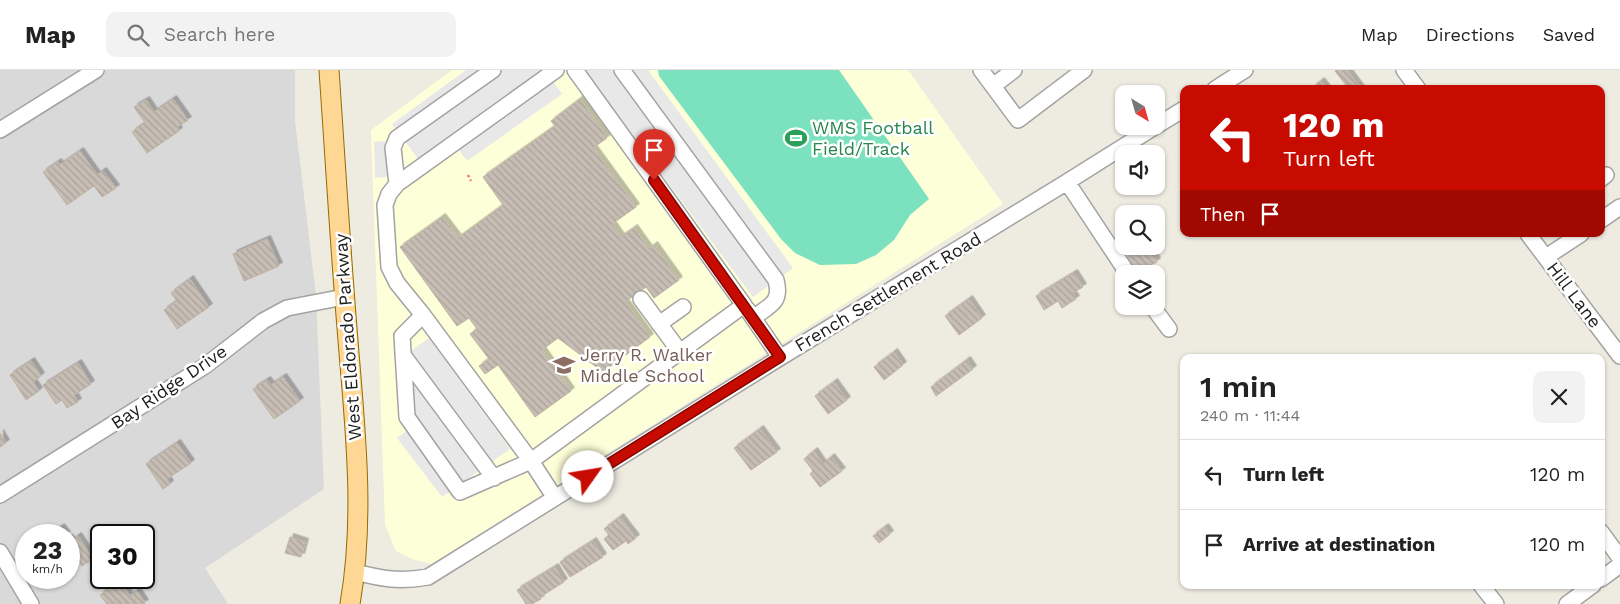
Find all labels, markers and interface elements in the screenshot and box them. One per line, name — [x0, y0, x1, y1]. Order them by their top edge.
search box — [106, 12, 456, 57]
text: Map — [25, 21, 76, 49]
icon: search — [124, 21, 152, 49]
text: Search here — [164, 23, 275, 46]
text: Map — [1361, 24, 1398, 45]
text: Directions — [1426, 24, 1515, 45]
text: Saved — [1543, 24, 1595, 45]
north arrow — [1115, 85, 1165, 135]
map controls — [1115, 85, 1165, 315]
text: 120 m — [1283, 104, 1384, 146]
icon: left — [1200, 105, 1265, 170]
place label: WMS Football Field/Track — [812, 117, 934, 159]
sports icon: WMS Football Field/Track — [783, 125, 809, 151]
pin — [633, 129, 675, 180]
icon: arrive — [640, 136, 668, 164]
button: sound — [1115, 145, 1165, 195]
text: Turn left — [1283, 146, 1375, 171]
icon: arrive — [1256, 200, 1284, 228]
text: Then — [1200, 203, 1246, 226]
button: search — [1115, 205, 1165, 255]
street label: French Settlement Road — [791, 228, 985, 356]
street label: West Eldorado Parkway — [330, 232, 365, 441]
street label: Hill Lane — [1543, 258, 1606, 332]
button: layers — [1115, 265, 1165, 315]
street label: Bay Ridge Drive — [107, 340, 231, 433]
place label: Jerry R. Walker Middle School — [580, 344, 712, 386]
school or university icon: Jerry R. Walker Middle School — [551, 352, 577, 378]
text: 1 min — [1200, 369, 1277, 404]
button: close — [1533, 371, 1585, 423]
text: 240 m · 11:44 — [1200, 406, 1300, 425]
position arrow — [561, 450, 613, 502]
icon: left — [1200, 461, 1228, 489]
text: Turn left — [1243, 463, 1324, 486]
text: 120 m — [1530, 463, 1585, 486]
speed limit sign: 30 — [90, 524, 155, 589]
icon: arrive — [1200, 531, 1228, 559]
text: Arrive at destination — [1243, 533, 1435, 556]
text: 120 m — [1530, 533, 1585, 556]
text: 23 — [33, 536, 62, 565]
text: km/h — [32, 562, 63, 576]

